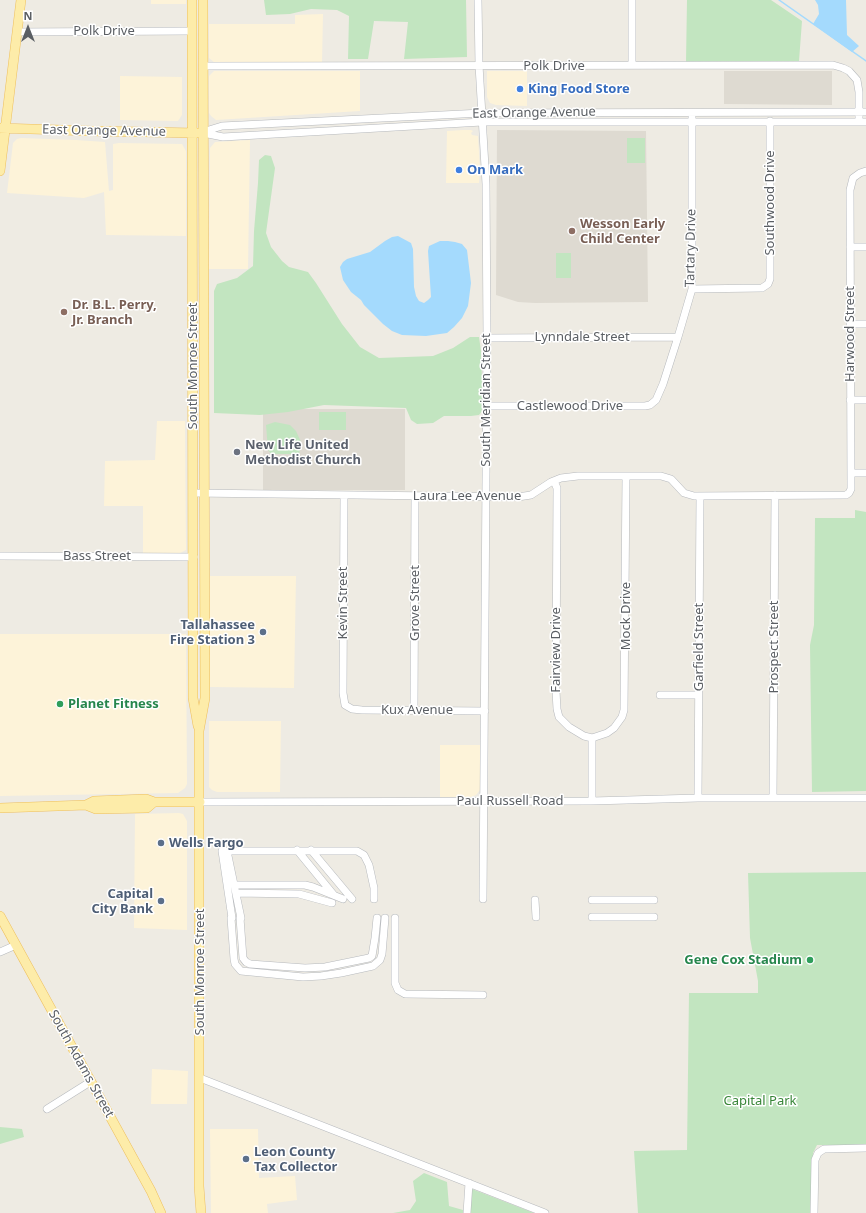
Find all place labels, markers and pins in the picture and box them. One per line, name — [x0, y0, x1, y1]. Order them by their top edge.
place label: King Food Store — [528, 81, 630, 97]
marker: King Food Store — [515, 84, 525, 94]
place label: On Mark — [467, 162, 523, 178]
marker: On Mark — [454, 165, 464, 175]
place label: Wesson Early Child Center — [580, 216, 665, 247]
marker: Wesson Early Child Center — [567, 226, 577, 236]
place label: Dr. B.L. Perry, Jr. Branch — [72, 297, 157, 328]
marker: Dr. B.L. Perry, Jr. Branch — [59, 307, 69, 317]
place label: New Life United Methodist Church — [245, 437, 361, 468]
marker: New Life United Methodist Church — [232, 447, 242, 457]
place label: Tallahassee Fire Station 3 — [170, 617, 255, 648]
marker: Tallahassee Fire Station 3 — [258, 627, 268, 637]
place label: Planet Fitness — [68, 696, 159, 712]
marker: Planet Fitness — [55, 699, 65, 709]
place label: Wells Fargo — [169, 835, 244, 851]
marker: Wells Fargo — [156, 838, 166, 848]
place label: Capital City Bank — [91, 886, 153, 917]
marker: Capital City Bank — [156, 896, 166, 906]
place label: Gene Cox Stadium — [684, 952, 802, 968]
marker: Gene Cox Stadium — [805, 955, 815, 965]
place label: Leon County Tax Collector — [254, 1144, 337, 1175]
marker: Leon County Tax Collector — [241, 1154, 251, 1164]

